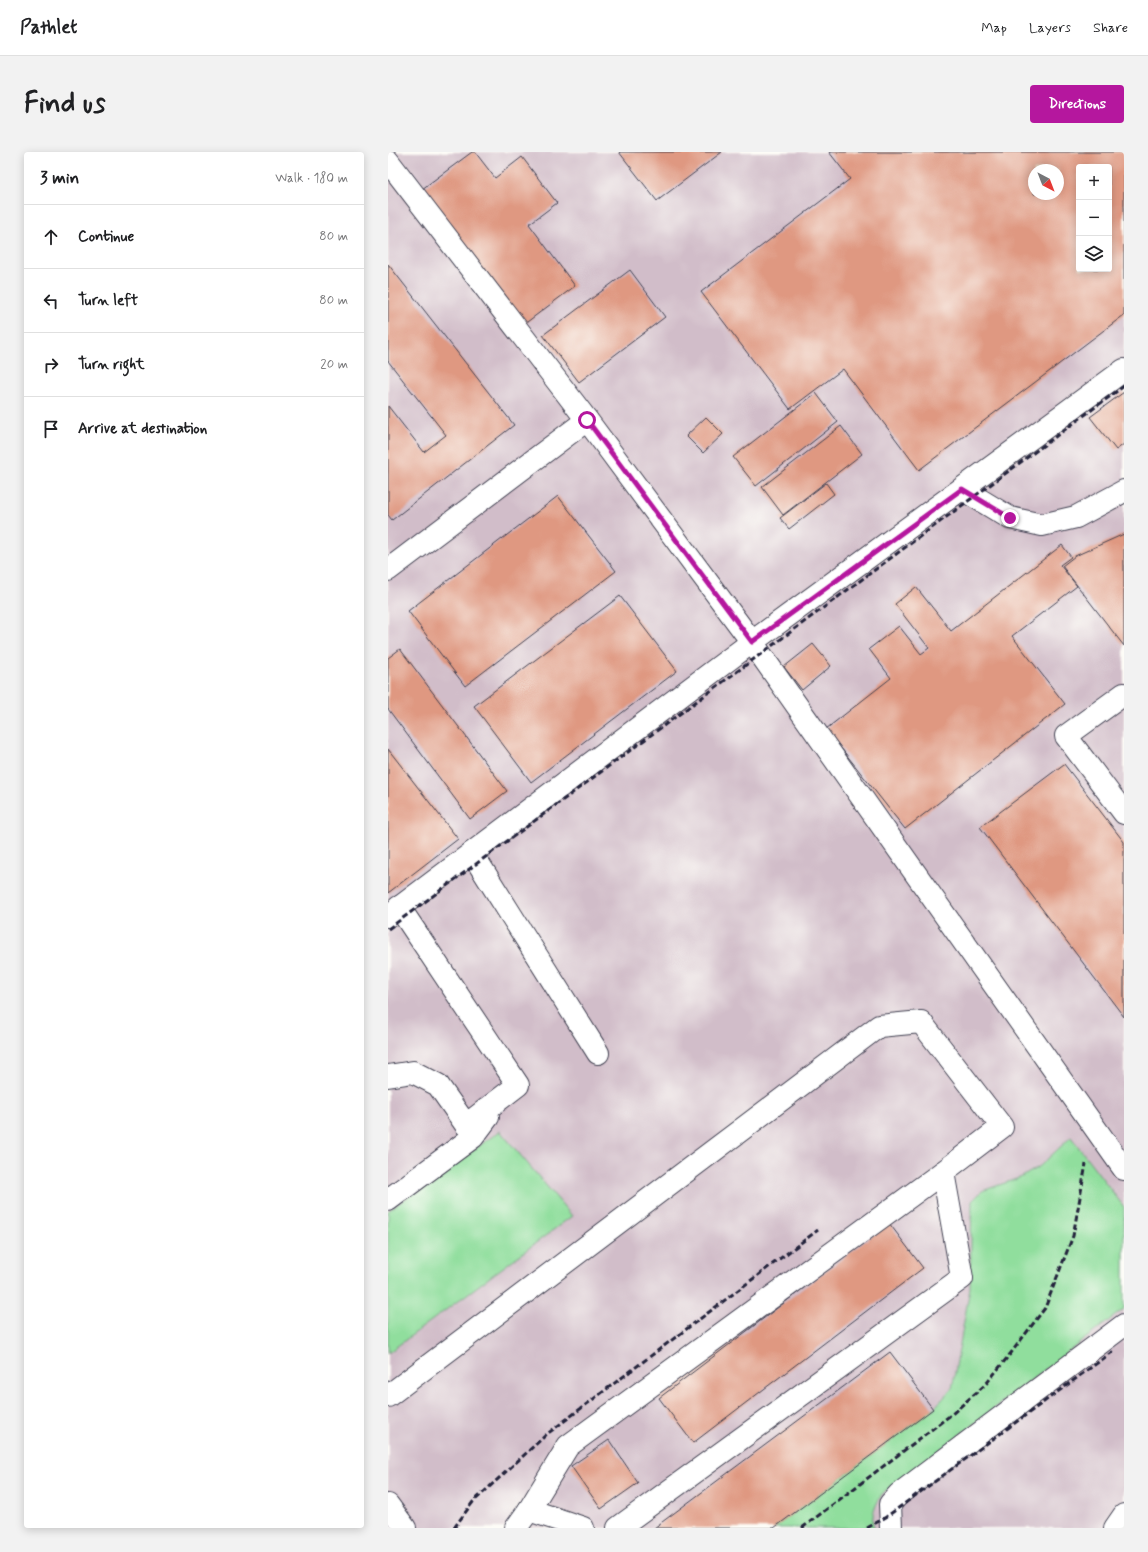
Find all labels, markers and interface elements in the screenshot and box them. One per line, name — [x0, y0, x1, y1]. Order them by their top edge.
text: Pathlet — [20, 15, 77, 40]
text: Map — [981, 19, 1007, 37]
text: Layers — [1029, 19, 1071, 37]
text: Share — [1093, 19, 1128, 37]
button: Directions — [1030, 85, 1124, 123]
text: Find us — [24, 86, 105, 123]
north arrow — [1028, 164, 1064, 200]
map controls — [1076, 164, 1112, 272]
button: + — [1076, 164, 1112, 200]
text: 3 min — [40, 167, 79, 189]
text: Walk · 180 m — [275, 170, 348, 187]
button: − — [1076, 200, 1112, 236]
icon: ahead — [40, 226, 62, 248]
text: Continue — [78, 227, 134, 247]
text: 80 m — [319, 228, 348, 245]
button: layers — [1076, 236, 1112, 272]
icon: left — [40, 290, 62, 312]
text: Turn left — [78, 291, 138, 311]
text: 80 m — [319, 292, 348, 309]
icon: right — [40, 354, 62, 376]
text: Turn right — [78, 355, 145, 375]
text: 20 m — [320, 356, 348, 373]
route start — [578, 411, 596, 429]
icon: arrive — [40, 418, 62, 440]
text: Arrive at destination — [78, 419, 207, 439]
route end — [1001, 509, 1019, 527]

